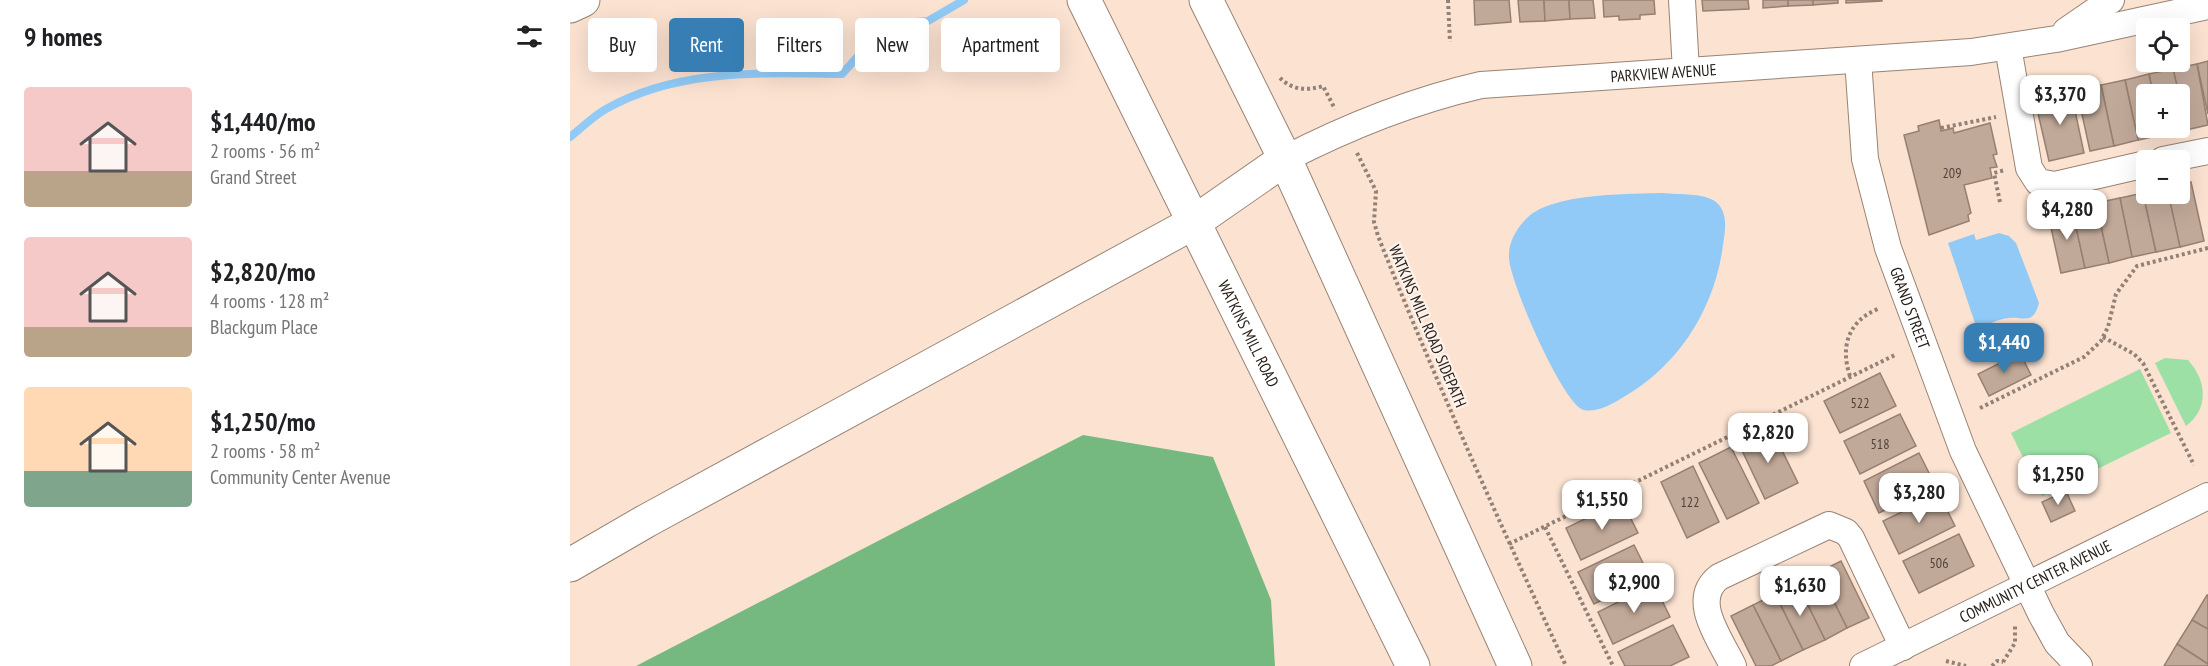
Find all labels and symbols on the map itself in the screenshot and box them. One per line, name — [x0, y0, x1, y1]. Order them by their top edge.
street label: PARKVIEW AVENUE — [1610, 59, 1717, 86]
pin: $3,370 — [2011, 75, 2109, 126]
house number: 209 — [1943, 164, 1961, 182]
pin: $4,280 — [2018, 190, 2116, 241]
street label: WATKINS MILL ROAD SIDEPATH — [1385, 242, 1471, 410]
street label: GRAND STREET — [1886, 264, 1934, 352]
street label: WATKINS MILL ROAD — [1214, 277, 1284, 390]
pin: $1,440 — [1955, 323, 2053, 374]
house number: 522 — [1851, 394, 1869, 412]
pin: $2,820 — [1719, 413, 1817, 464]
house number: 518 — [1871, 435, 1889, 453]
pin: $1,250 — [2009, 455, 2107, 506]
pin: $3,280 — [1870, 473, 1968, 524]
pin: $1,550 — [1553, 480, 1651, 531]
house number: 122 — [1681, 493, 1699, 511]
street label: COMMUNITY CENTER AVENUE — [1956, 535, 2115, 627]
house number: 506 — [1930, 554, 1948, 572]
pin: $2,900 — [1585, 563, 1683, 614]
pin: $1,630 — [1751, 566, 1849, 617]

